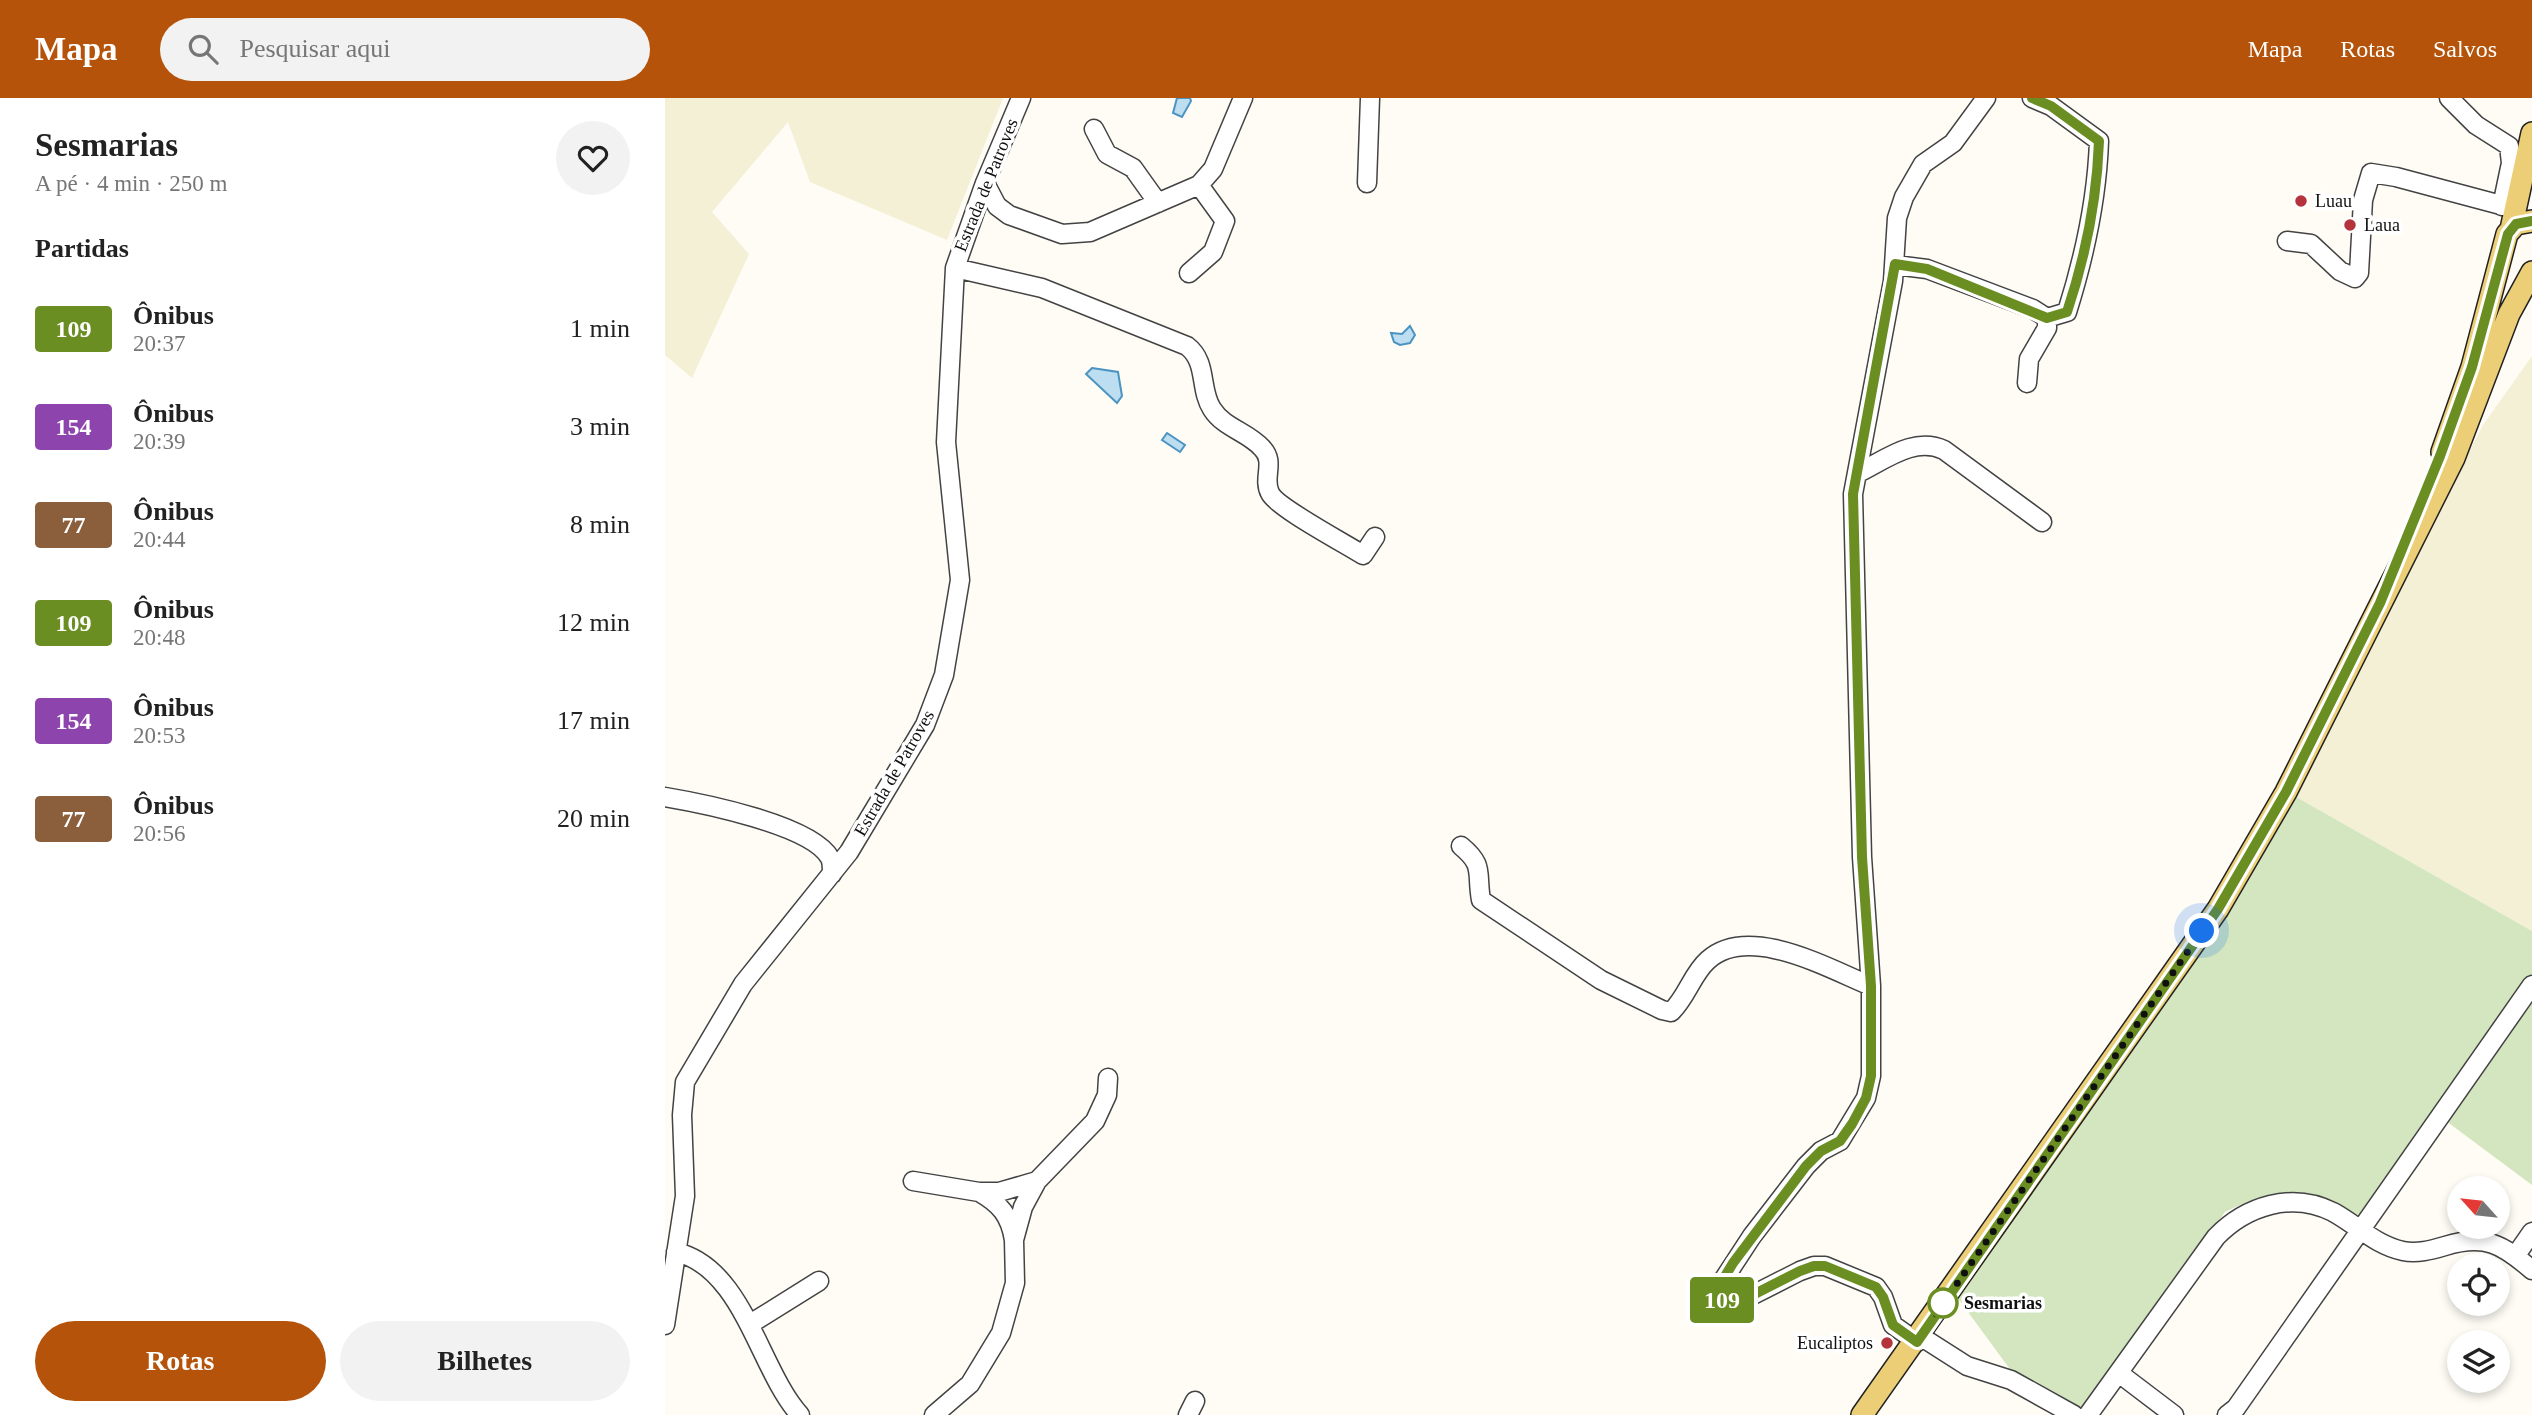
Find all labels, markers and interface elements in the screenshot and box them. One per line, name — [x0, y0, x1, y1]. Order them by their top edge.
search box — [160, 18, 650, 81]
icon: search — [184, 30, 222, 68]
text: Mapa — [35, 31, 118, 67]
text: Pesquisar aqui — [240, 34, 390, 63]
text: Mapa — [2248, 36, 2302, 62]
text: Rotas — [2340, 36, 2395, 62]
text: Salvos — [2433, 36, 2497, 62]
street label: Estrada de Patroves — [950, 115, 1022, 255]
button: heart — [556, 121, 630, 195]
text: Sesmarias — [35, 127, 178, 163]
text: A pé · 4 min · 250 m — [35, 171, 227, 196]
place label: Luau — [2315, 191, 2352, 211]
marker: Luau — [2293, 193, 2309, 209]
place label: Laua — [2364, 215, 2400, 235]
marker: Laua — [2342, 217, 2358, 233]
text: Partidas — [35, 234, 129, 263]
text: Ônibus — [133, 301, 214, 330]
text: 1 min — [570, 314, 630, 343]
text: 109 — [56, 316, 92, 342]
text: 20:37 — [133, 331, 185, 356]
text: Ônibus — [133, 399, 214, 428]
text: 3 min — [570, 412, 630, 441]
text: 154 — [56, 414, 92, 440]
text: 20:39 — [133, 429, 185, 454]
text: Ônibus — [133, 497, 214, 526]
text: 8 min — [570, 510, 630, 539]
text: 77 — [62, 512, 86, 538]
text: 20:44 — [133, 527, 185, 552]
text: Ônibus — [133, 595, 214, 624]
text: 12 min — [557, 608, 630, 637]
text: 109 — [56, 610, 92, 636]
text: 20:48 — [133, 625, 185, 650]
text: Ônibus — [133, 693, 214, 722]
text: 17 min — [557, 706, 630, 735]
street label: Estrada de Patroves — [850, 707, 938, 839]
text: 154 — [56, 708, 92, 734]
text: 20:53 — [133, 723, 185, 748]
text: Ônibus — [133, 791, 214, 820]
text: 20 min — [557, 804, 630, 833]
text: 77 — [62, 806, 86, 832]
text: 20:56 — [133, 821, 185, 846]
your location — [2184, 913, 2219, 948]
north arrow — [2447, 1176, 2509, 1239]
map controls — [2447, 1176, 2510, 1393]
button: locate — [2447, 1253, 2510, 1316]
line badge: 109 — [1682, 1277, 1762, 1323]
text: 109 — [1704, 1287, 1740, 1313]
marker: Sesmarias — [1928, 1288, 1958, 1318]
place label: Sesmarias — [1964, 1293, 2042, 1313]
button: Rotas — [35, 1321, 326, 1401]
button: Bilhetes — [340, 1321, 630, 1401]
button: layers — [2447, 1330, 2510, 1393]
place label: Eucaliptos — [1797, 1333, 1873, 1353]
marker: Eucaliptos — [1879, 1335, 1895, 1351]

